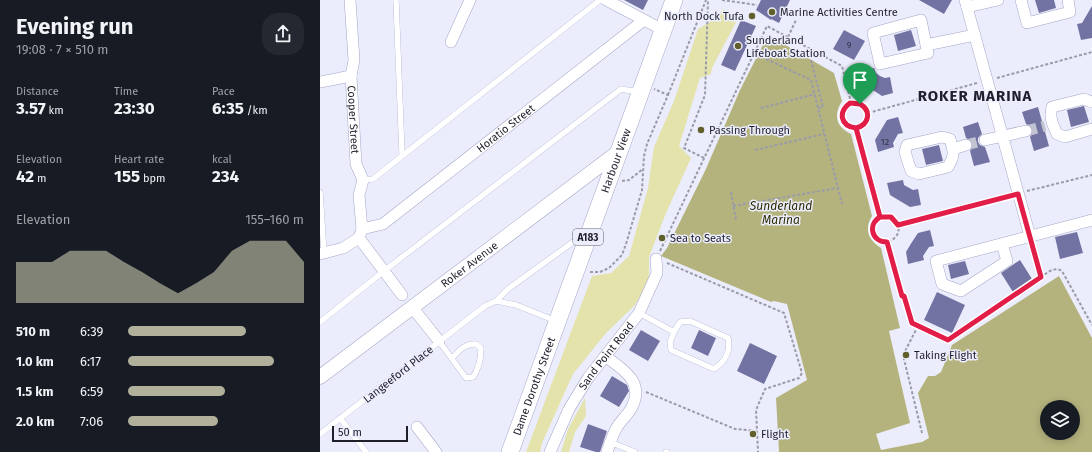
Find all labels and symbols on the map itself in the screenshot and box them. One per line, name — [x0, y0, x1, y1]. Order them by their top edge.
place label: Marine Activities Centre — [780, 6, 898, 19]
marker: Marine Activities Centre — [767, 7, 777, 17]
place label: North Dock Tufa — [664, 10, 744, 23]
marker: North Dock Tufa — [747, 11, 757, 21]
place label: Sunderland Lifeboat Station — [746, 34, 826, 60]
house number: 9 — [847, 40, 852, 50]
marker: Sunderland Lifeboat Station — [733, 41, 743, 51]
pin — [843, 63, 877, 104]
street label: Cooper Street — [345, 85, 361, 154]
district label: ROKER MARINA — [918, 87, 1032, 105]
street label: Horatio Street — [474, 102, 537, 155]
place label: Passing Through — [709, 124, 790, 137]
marker: Passing Through — [696, 125, 706, 135]
street label: Harbour View — [599, 127, 634, 195]
house number: 12 — [881, 137, 889, 147]
water label: Sunderland Marina — [749, 199, 812, 227]
road number: A183 — [573, 229, 603, 245]
place label: Sea to Seats — [670, 232, 731, 245]
marker: Sea to Seats — [657, 233, 667, 243]
street label: Roker Avenue — [438, 239, 501, 290]
street label: Sand Point Road — [576, 319, 637, 392]
street label: Dame Dorothy Street — [511, 335, 558, 437]
street label: Langeeford Place — [361, 343, 436, 406]
place label: Taking Flight — [914, 349, 977, 362]
marker: Taking Flight — [901, 350, 911, 360]
scale bar — [332, 424, 408, 443]
place label: Flight — [761, 428, 789, 441]
marker: Flight — [748, 429, 758, 439]

